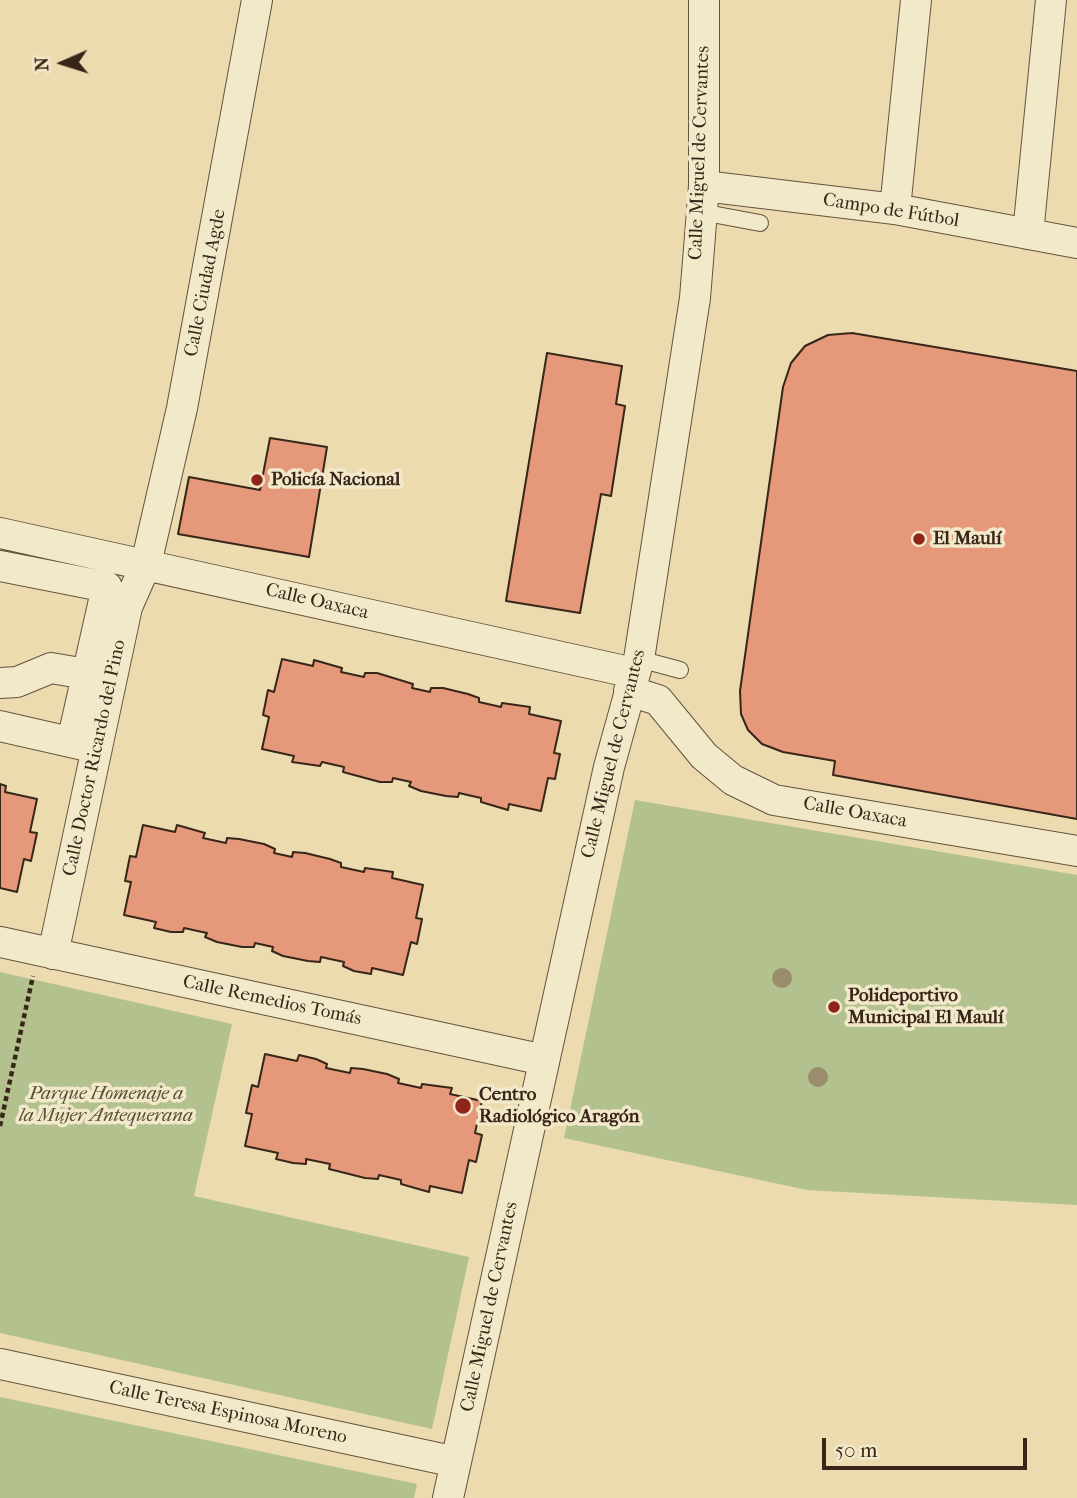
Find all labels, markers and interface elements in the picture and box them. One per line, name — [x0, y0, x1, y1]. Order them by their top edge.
north arrow — [28, 28, 98, 98]
street label: Calle Miguel de Cervantes — [685, 45, 715, 261]
text: N — [31, 56, 53, 72]
street label: Campo de Fútbol — [821, 189, 961, 233]
street label: Calle Ciudad Agde — [181, 207, 231, 359]
place label: Policía Nacional — [271, 469, 400, 491]
marker: Policía Nacional — [249, 472, 265, 488]
place label: El Maulí — [933, 528, 1002, 550]
marker: El Maulí — [911, 531, 927, 547]
street label: Calle Oaxaca — [263, 579, 371, 625]
street label: Calle Doctor Ricardo del Pino — [59, 638, 131, 878]
street label: Calle Miguel de Cervantes — [577, 647, 651, 861]
street label: Calle Oaxaca — [801, 793, 909, 833]
street label: Calle Remedios Tomás — [181, 971, 363, 1031]
place label: Polideportivo Municipal El Maulí — [848, 985, 1004, 1029]
marker: Polideportivo Municipal El Maulí — [826, 999, 842, 1015]
park label: Parque Homenaje a la Mujer Antequerana — [19, 1083, 193, 1127]
place label: Centro Radiológico Aragón — [479, 1084, 640, 1128]
marker: Centro Radiológico Aragón — [453, 1096, 473, 1116]
street label: Calle Miguel de Cervantes — [457, 1200, 523, 1414]
street label: Calle Teresa Espinosa Moreno — [107, 1377, 349, 1449]
scale bar — [825, 1424, 1030, 1468]
text: 50 m — [835, 1438, 878, 1462]

